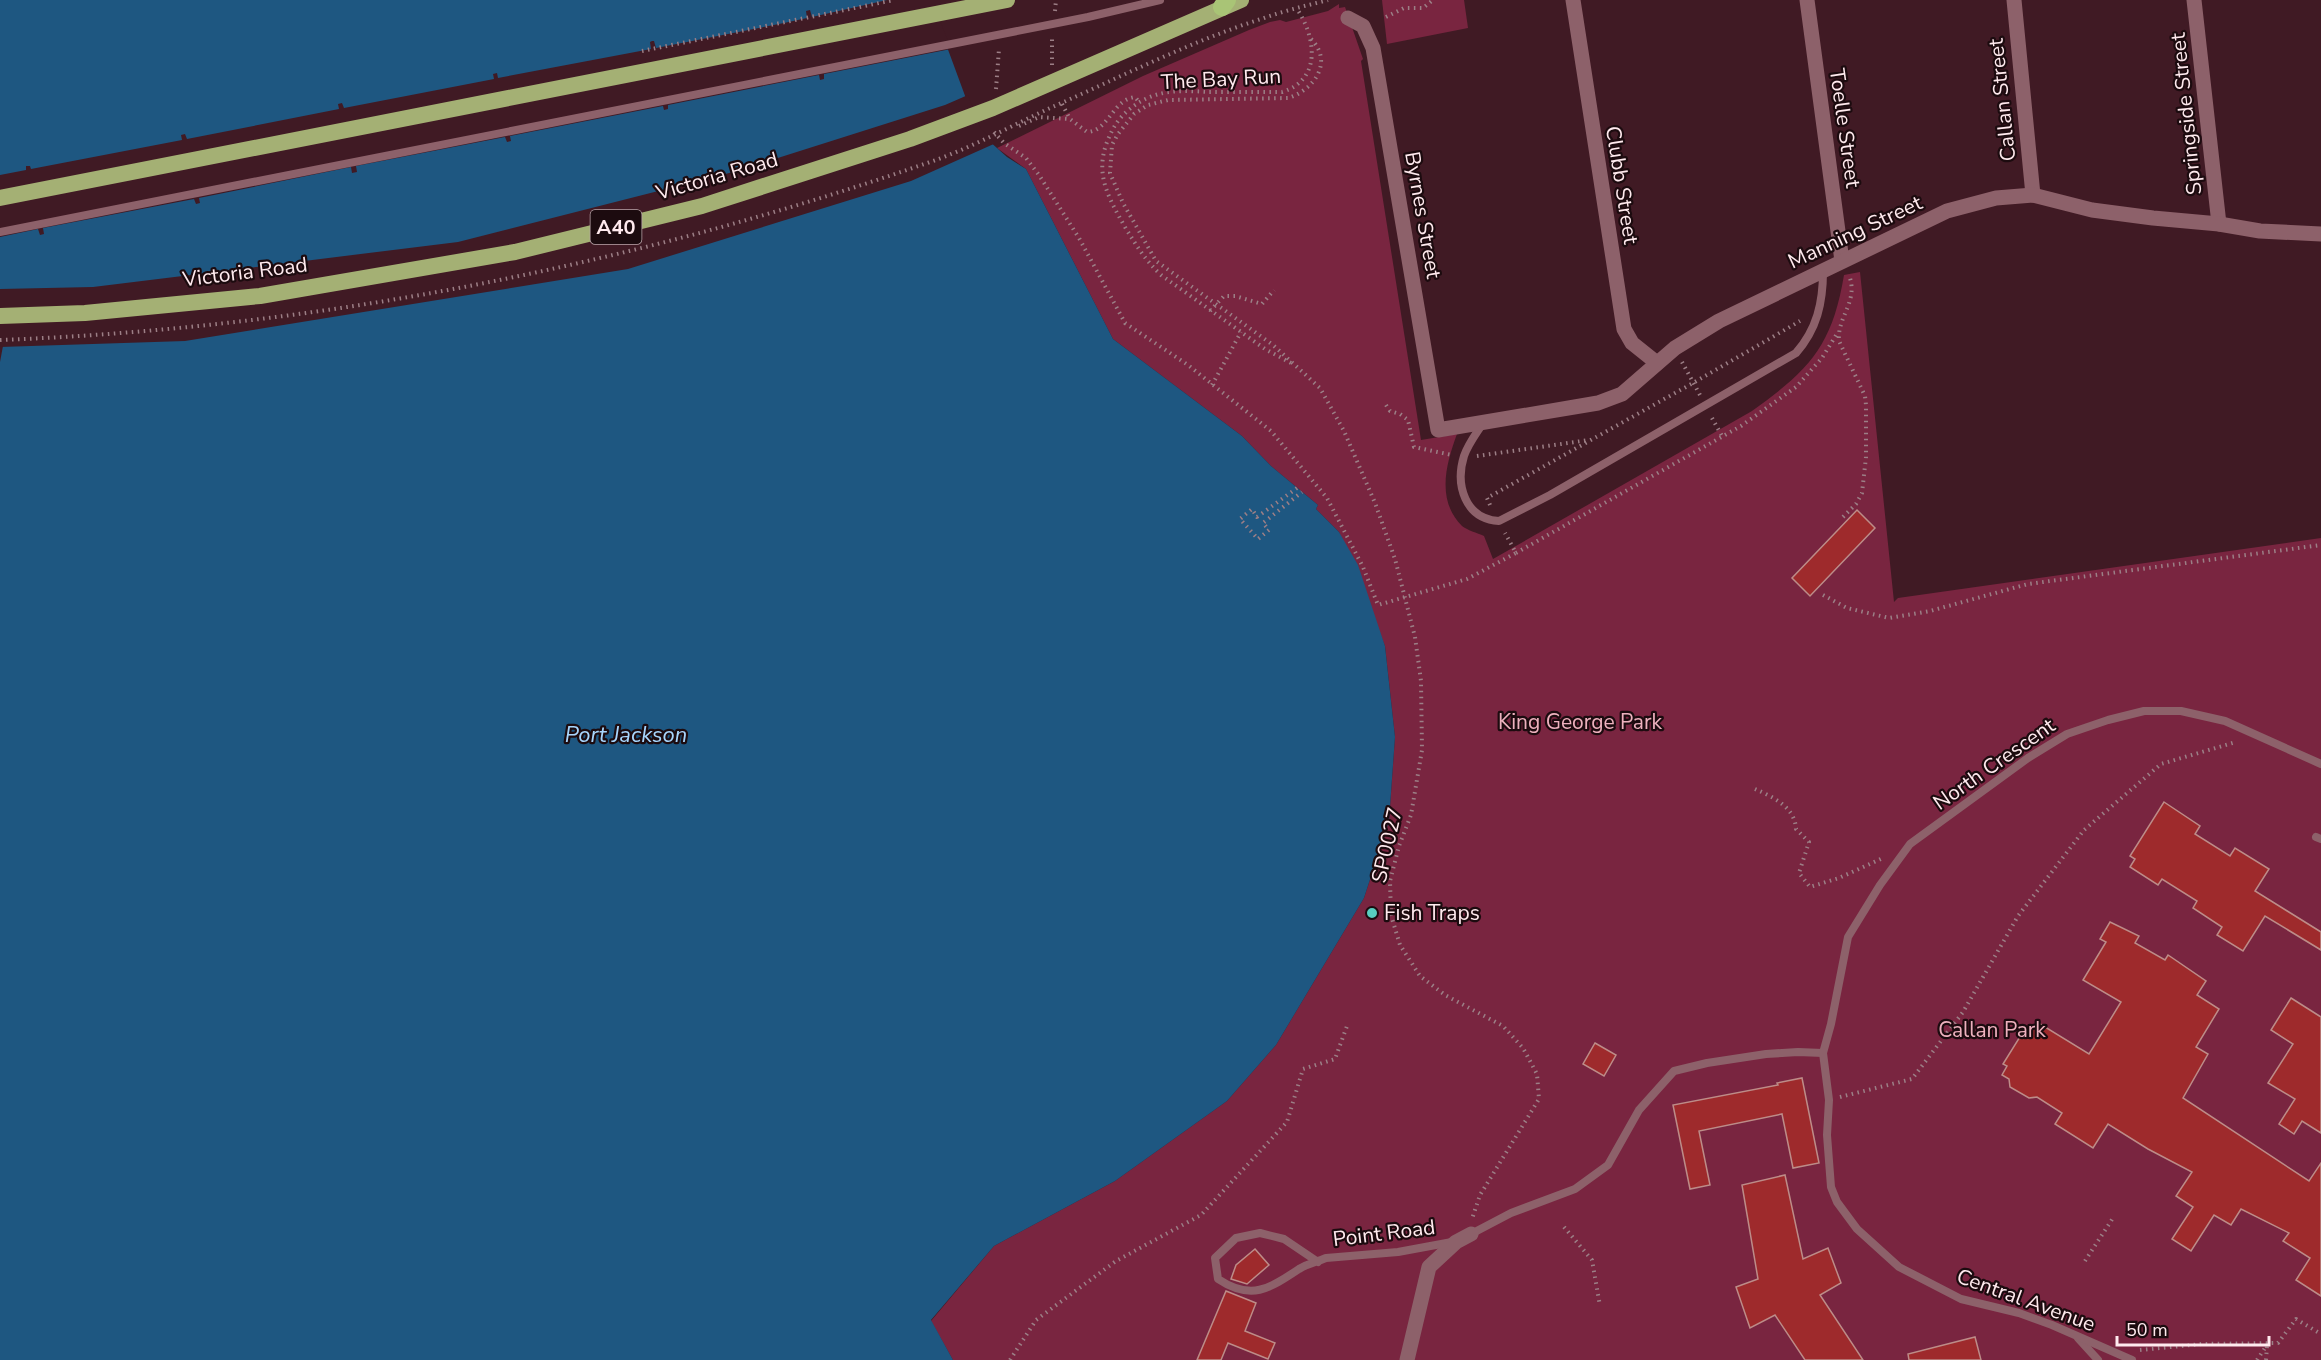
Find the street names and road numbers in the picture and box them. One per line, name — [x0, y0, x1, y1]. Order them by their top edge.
street label: Springside Street — [2163, 31, 2208, 196]
street label: Callan Street — [1982, 37, 2022, 163]
street label: The Bay Run — [1160, 62, 1282, 96]
street label: Toelle Street — [1823, 67, 1867, 190]
street label: Clubb Street — [1599, 124, 1645, 247]
street label: Victoria Road — [652, 145, 781, 207]
street label: Byrnes Street — [1398, 149, 1448, 281]
street label: Manning Street — [1783, 188, 1927, 275]
road number: A40 — [590, 210, 642, 244]
street label: Victoria Road — [180, 250, 309, 294]
street label: North Crescent — [1928, 711, 2061, 816]
street label: SP0027 — [1365, 805, 1409, 885]
street label: Point Road — [1331, 1213, 1437, 1253]
street label: Central Avenue — [1953, 1262, 2099, 1338]

